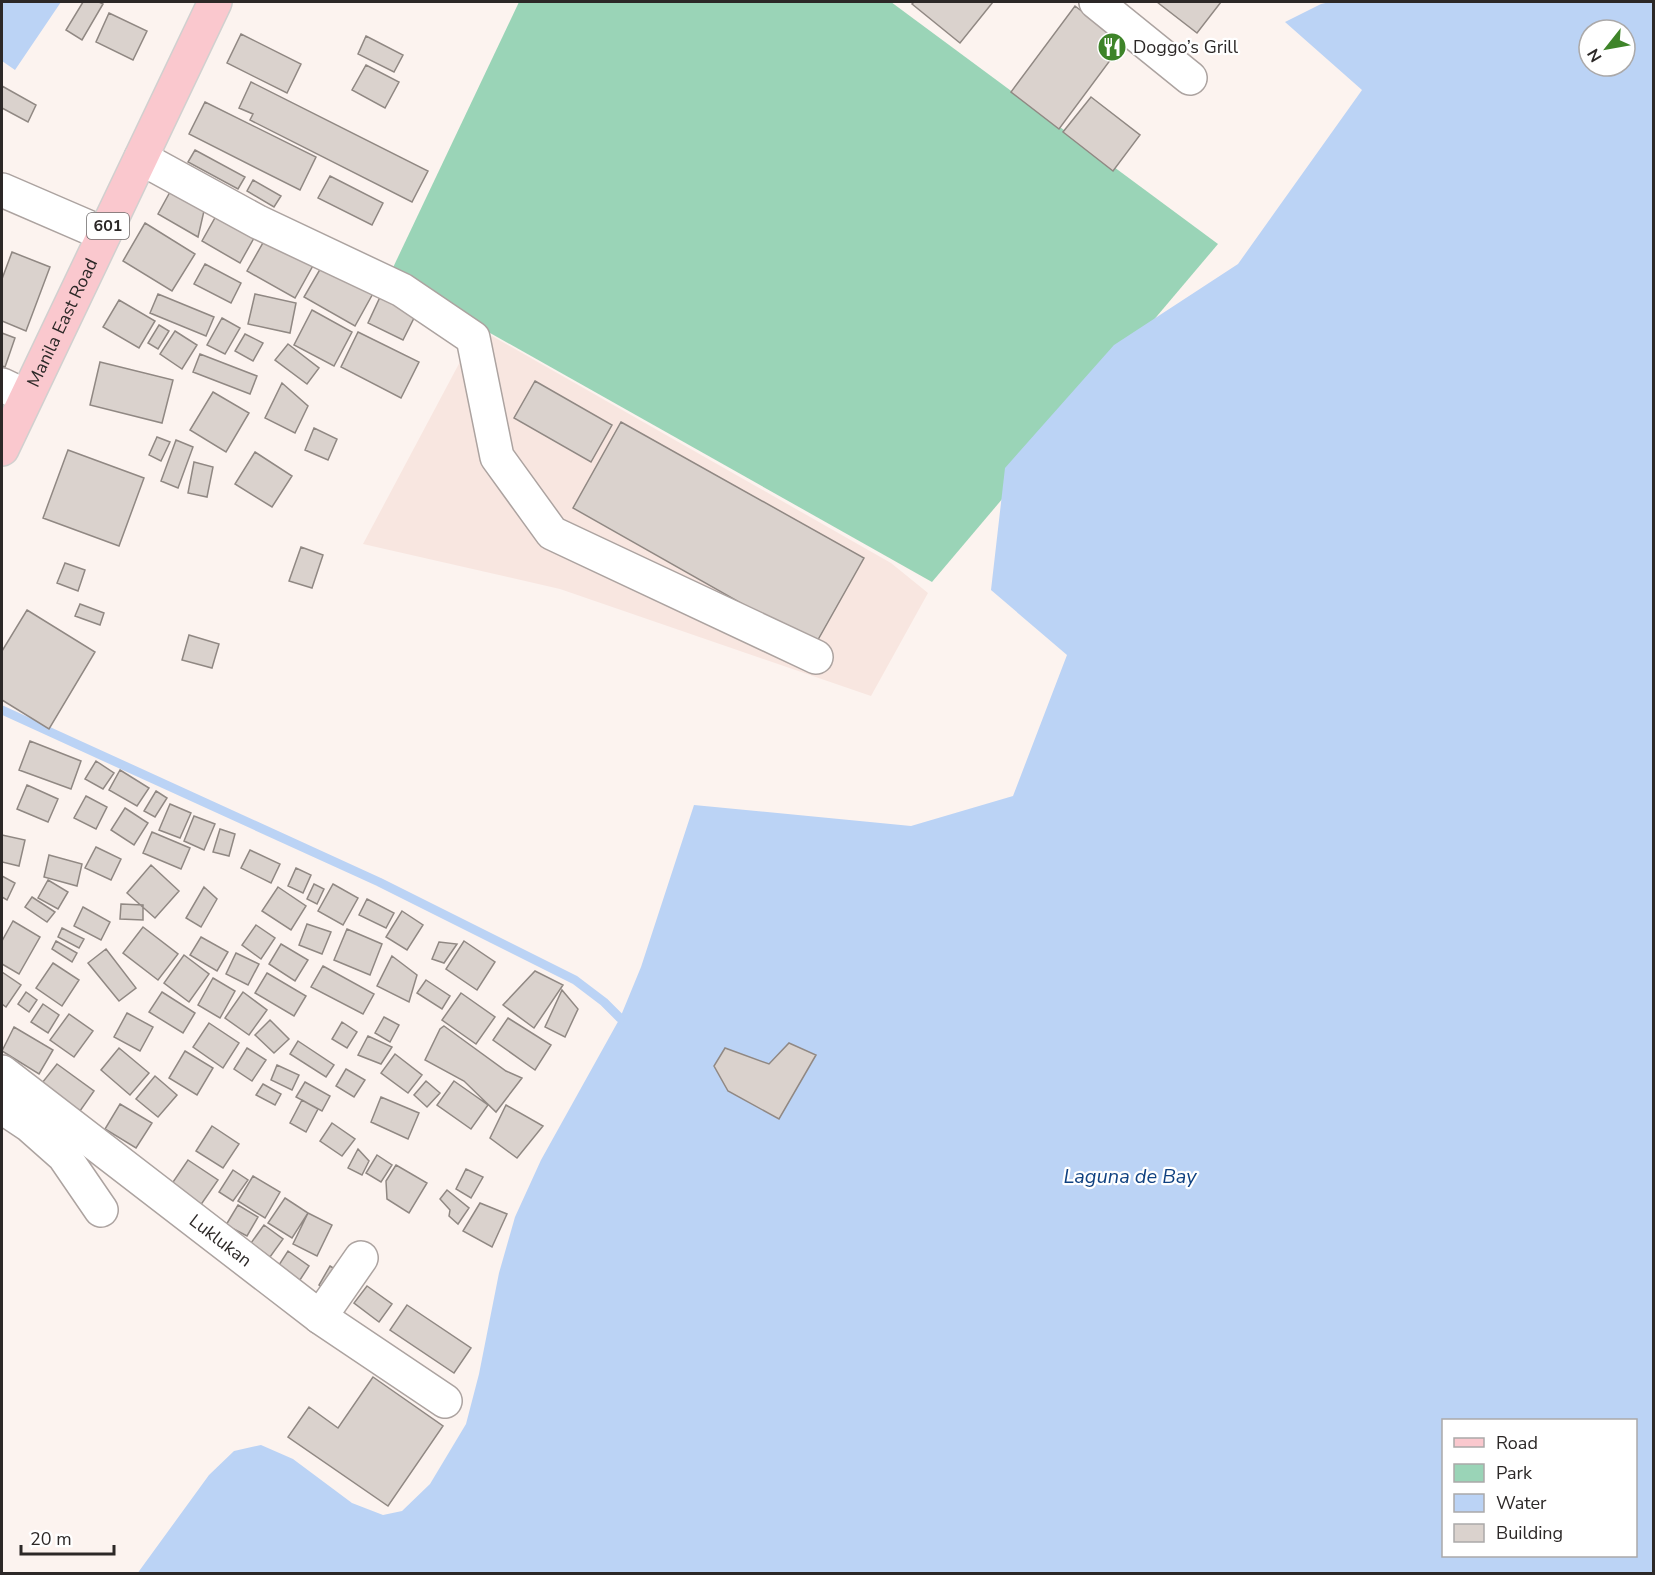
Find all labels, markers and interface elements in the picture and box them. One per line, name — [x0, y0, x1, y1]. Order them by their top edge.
north arrow — [1577, 18, 1637, 78]
restaurant icon: Doggo’s Grill — [1096, 31, 1128, 63]
place label: Doggo’s Grill — [1133, 35, 1239, 59]
text: N — [1582, 44, 1608, 66]
road number: 601 — [87, 213, 129, 239]
street label: Manila East Road — [21, 254, 103, 391]
water label: Laguna de Bay — [1063, 1163, 1197, 1190]
street label: Luklukan — [184, 1209, 257, 1272]
legend — [1442, 1419, 1637, 1557]
text: Road — [1496, 1431, 1538, 1455]
text: Park — [1496, 1461, 1533, 1485]
text: Water — [1496, 1491, 1547, 1515]
scale bar — [21, 1518, 114, 1556]
text: Building — [1496, 1521, 1563, 1545]
text: 20 m — [30, 1527, 72, 1551]

